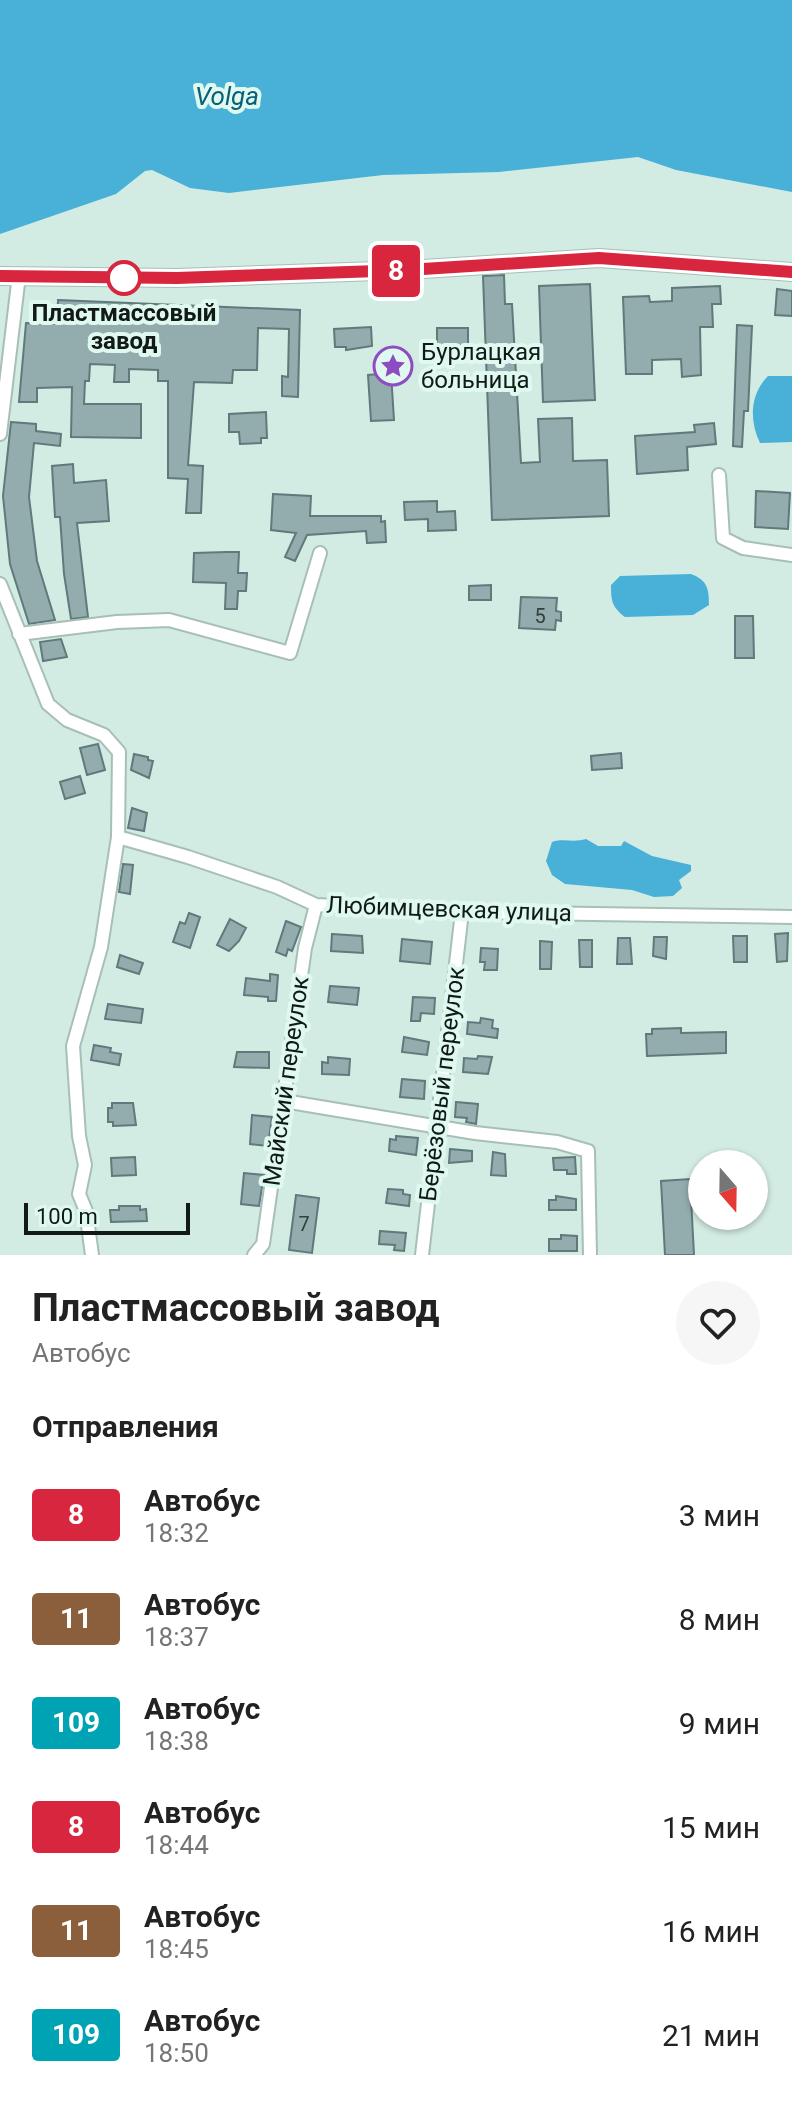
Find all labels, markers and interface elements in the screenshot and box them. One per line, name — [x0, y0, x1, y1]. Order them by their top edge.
water label: Volga — [195, 81, 259, 111]
line badge: 8 — [370, 245, 422, 297]
text: 8 — [388, 254, 404, 287]
marker: Пластмассовый завод — [107, 261, 141, 295]
place label: Пластмассовый завод — [32, 299, 216, 355]
place label: Бурлацкая больница — [421, 338, 541, 394]
place icon: Бурлацкая больница — [372, 345, 414, 387]
house number: 5 — [534, 604, 546, 628]
street label: Любимцевская улица — [326, 891, 572, 927]
street label: Берёзовый переулок — [414, 965, 470, 1203]
street label: Майский переулок — [257, 975, 315, 1187]
north arrow — [688, 1150, 768, 1230]
map controls — [688, 1150, 768, 1230]
scale bar — [24, 1199, 190, 1235]
text: 100 m — [36, 1204, 98, 1229]
house number: 7 — [298, 1212, 310, 1236]
button: heart — [676, 1281, 760, 1365]
text: Пластмассовый завод — [32, 1286, 440, 1330]
text: Автобус — [32, 1338, 131, 1368]
text: Отправления — [32, 1409, 219, 1444]
text: Автобус — [144, 1483, 260, 1518]
text: 8 — [68, 1498, 84, 1531]
text: 3 мин — [679, 1498, 760, 1533]
text: 18:32 — [144, 1518, 209, 1548]
text: Автобус — [144, 1587, 260, 1622]
text: 11 — [60, 1602, 92, 1635]
text: 8 мин — [679, 1602, 760, 1637]
text: 18:37 — [144, 1622, 209, 1652]
text: Автобус — [144, 1691, 260, 1726]
text: 109 — [52, 1706, 100, 1739]
text: 9 мин — [679, 1706, 760, 1741]
text: 18:38 — [144, 1726, 209, 1756]
text: Автобус — [144, 1795, 260, 1830]
text: 8 — [68, 1810, 84, 1843]
text: 15 мин — [662, 1810, 760, 1845]
text: 18:44 — [144, 1830, 209, 1860]
text: Автобус — [144, 1899, 260, 1934]
text: 11 — [60, 1914, 92, 1947]
text: 16 мин — [662, 1914, 760, 1949]
text: 18:45 — [144, 1934, 209, 1964]
text: Автобус — [144, 2003, 260, 2038]
text: 109 — [52, 2018, 100, 2051]
text: 21 мин — [662, 2018, 760, 2053]
text: 18:50 — [144, 2038, 209, 2068]

